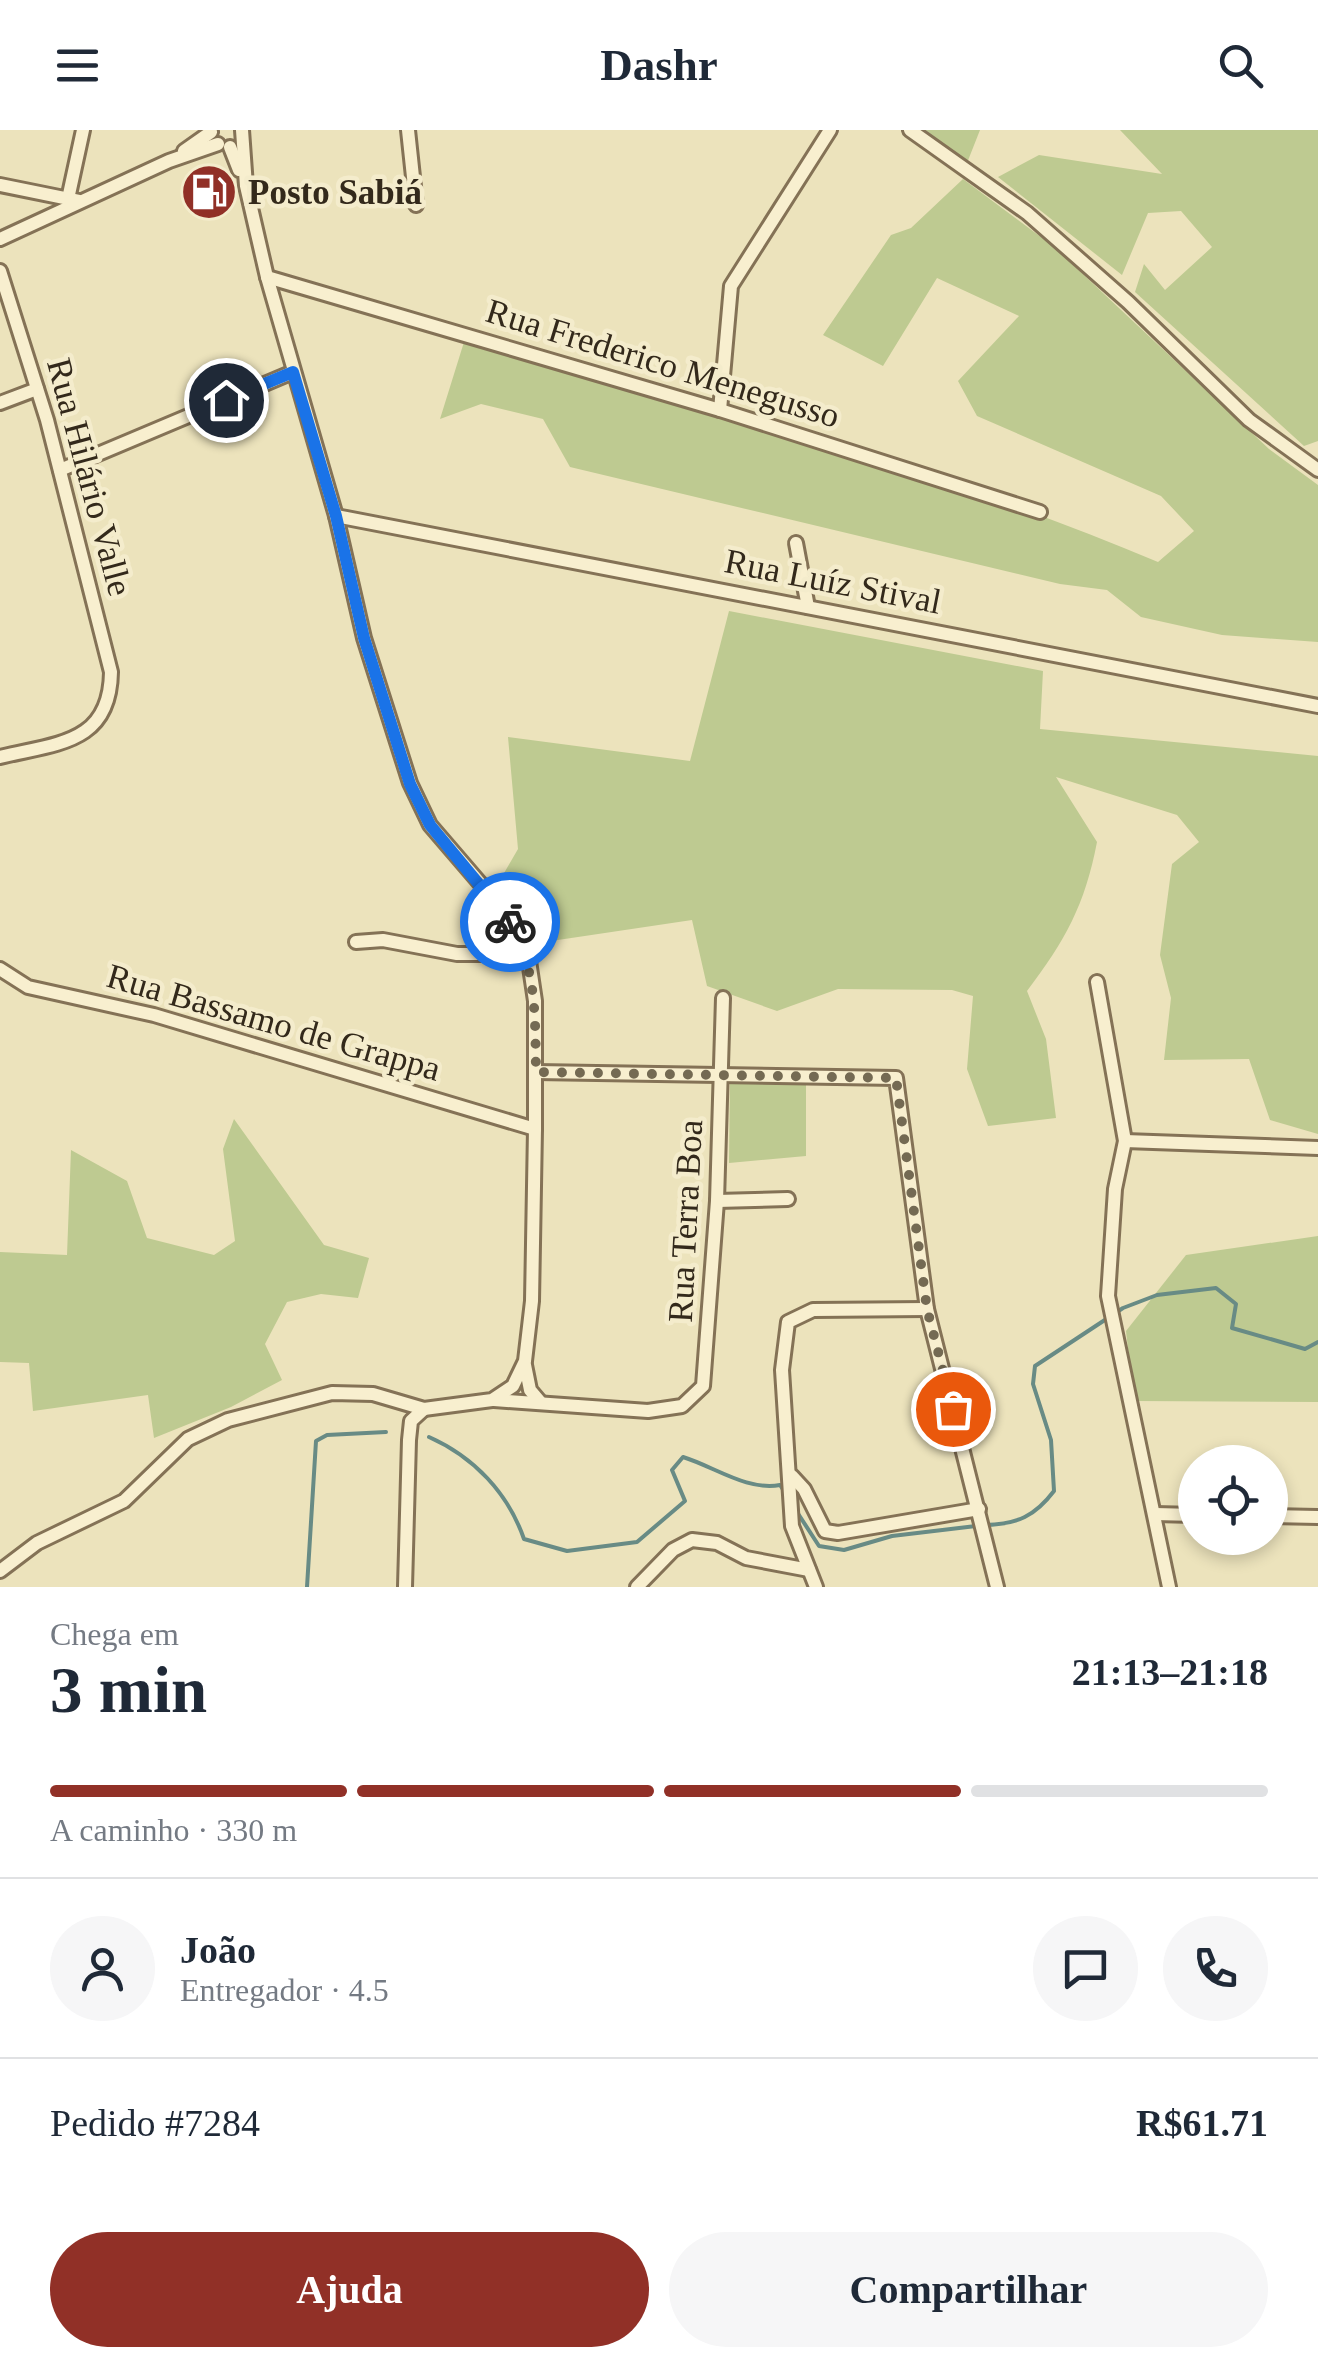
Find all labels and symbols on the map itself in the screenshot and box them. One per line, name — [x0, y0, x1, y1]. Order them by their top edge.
fuel station icon: Posto Sabiá — [179, 162, 239, 222]
place label: Posto Sabiá — [248, 173, 422, 212]
street label: Rua Frederico Menegusso — [481, 291, 844, 436]
street label: Rua Hilário Valle — [39, 354, 140, 600]
pin — [184, 358, 269, 443]
street label: Rua Luíz Stival — [721, 541, 945, 622]
courier — [460, 872, 560, 972]
street label: Rua Bassamo de Grappa — [103, 956, 446, 1089]
street label: Rua Terra Boa — [661, 1118, 710, 1323]
pin — [911, 1367, 996, 1452]

